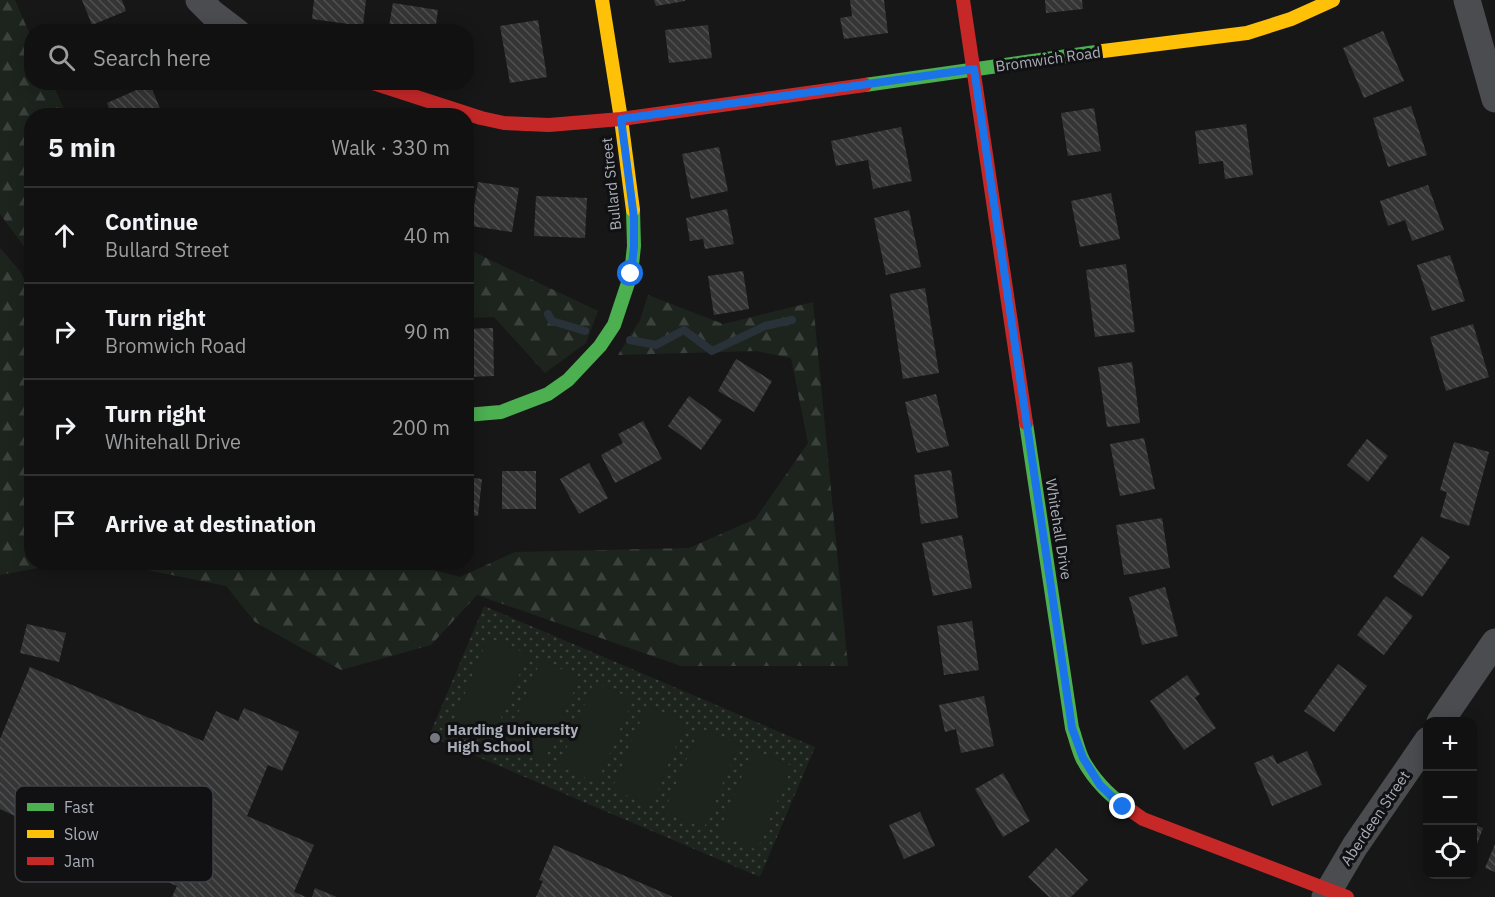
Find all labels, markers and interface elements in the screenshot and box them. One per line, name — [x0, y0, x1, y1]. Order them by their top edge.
search box — [24, 24, 474, 90]
icon: search — [45, 41, 78, 74]
street label: Bromwich Road — [994, 42, 1102, 76]
text: Search here — [93, 43, 211, 72]
text: 5 min — [48, 130, 116, 164]
text: Walk · 330 m — [332, 134, 450, 161]
street label: Bullard Street — [597, 137, 625, 231]
text: Continue — [105, 207, 198, 236]
icon: ahead — [48, 219, 81, 252]
text: 40 m — [404, 222, 450, 249]
text: Bullard Street — [105, 236, 229, 263]
route start — [617, 260, 643, 286]
text: Turn right — [105, 303, 206, 332]
icon: right — [48, 315, 81, 348]
text: 90 m — [404, 318, 450, 345]
text: Bromwich Road — [105, 332, 246, 359]
text: Turn right — [105, 399, 206, 428]
icon: right — [48, 411, 81, 444]
text: 200 m — [392, 414, 450, 441]
text: Whitehall Drive — [105, 428, 241, 455]
street label: Whitehall Drive — [1042, 477, 1076, 581]
icon: arrive — [48, 507, 81, 540]
text: Arrive at destination — [105, 509, 316, 538]
map controls — [1423, 717, 1477, 879]
button: + — [1423, 717, 1477, 771]
place label: Harding University High School — [447, 720, 578, 756]
marker: Harding University High School — [428, 731, 442, 745]
street label: Aberdeen Street — [1336, 767, 1414, 869]
button: − — [1423, 771, 1477, 825]
legend — [15, 786, 213, 882]
route end — [1109, 793, 1135, 819]
text: Fast — [64, 797, 94, 817]
text: Slow — [64, 824, 99, 844]
button: locate — [1423, 825, 1477, 879]
text: Jam — [64, 851, 95, 871]

